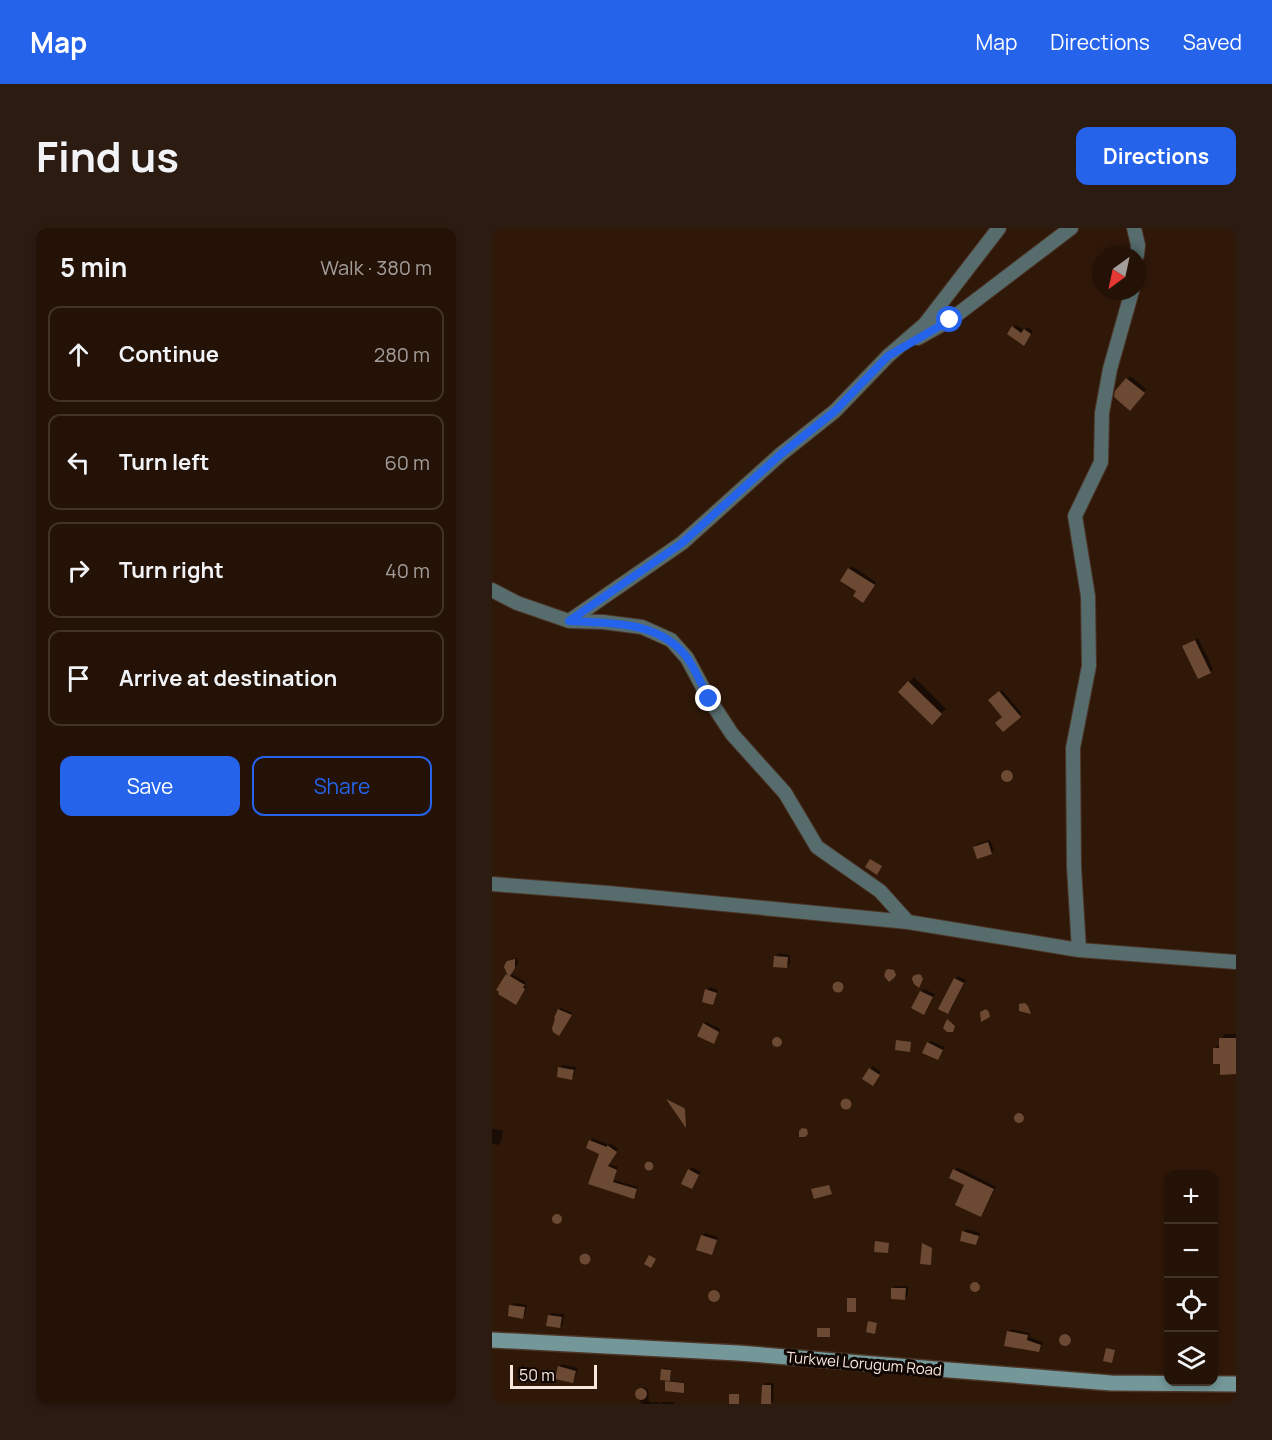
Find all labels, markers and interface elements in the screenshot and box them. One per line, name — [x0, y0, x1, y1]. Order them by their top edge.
text: Map — [30, 23, 87, 61]
text: Map — [976, 28, 1017, 56]
text: Directions — [1050, 28, 1150, 56]
text: Saved — [1183, 28, 1242, 56]
text: Find us — [36, 127, 179, 185]
button: Directions — [1076, 127, 1236, 185]
north arrow — [1092, 246, 1146, 300]
text: 5 min — [60, 249, 127, 285]
text: Walk · 380 m — [320, 254, 432, 281]
route start — [936, 306, 962, 332]
icon: ahead — [62, 338, 95, 371]
text: Continue — [119, 339, 219, 369]
text: 280 m — [374, 341, 430, 368]
icon: left — [62, 446, 95, 479]
text: Turn left — [119, 447, 209, 477]
text: 60 m — [384, 449, 430, 476]
icon: right — [62, 554, 95, 587]
text: Turn right — [119, 555, 224, 585]
text: 40 m — [385, 557, 430, 584]
icon: arrive — [62, 662, 95, 695]
text: Arrive at destination — [119, 663, 337, 693]
route end — [695, 685, 721, 711]
button: Save — [60, 756, 240, 816]
button: Share — [252, 756, 432, 816]
map controls — [1164, 1170, 1218, 1386]
button: + — [1164, 1170, 1218, 1224]
button: − — [1164, 1224, 1218, 1278]
button: locate — [1164, 1278, 1218, 1332]
button: layers — [1164, 1332, 1218, 1386]
street label: Turkwel Lorugum Road — [785, 1346, 943, 1381]
scale bar — [510, 1362, 597, 1390]
text: 50 m — [519, 1364, 555, 1386]

